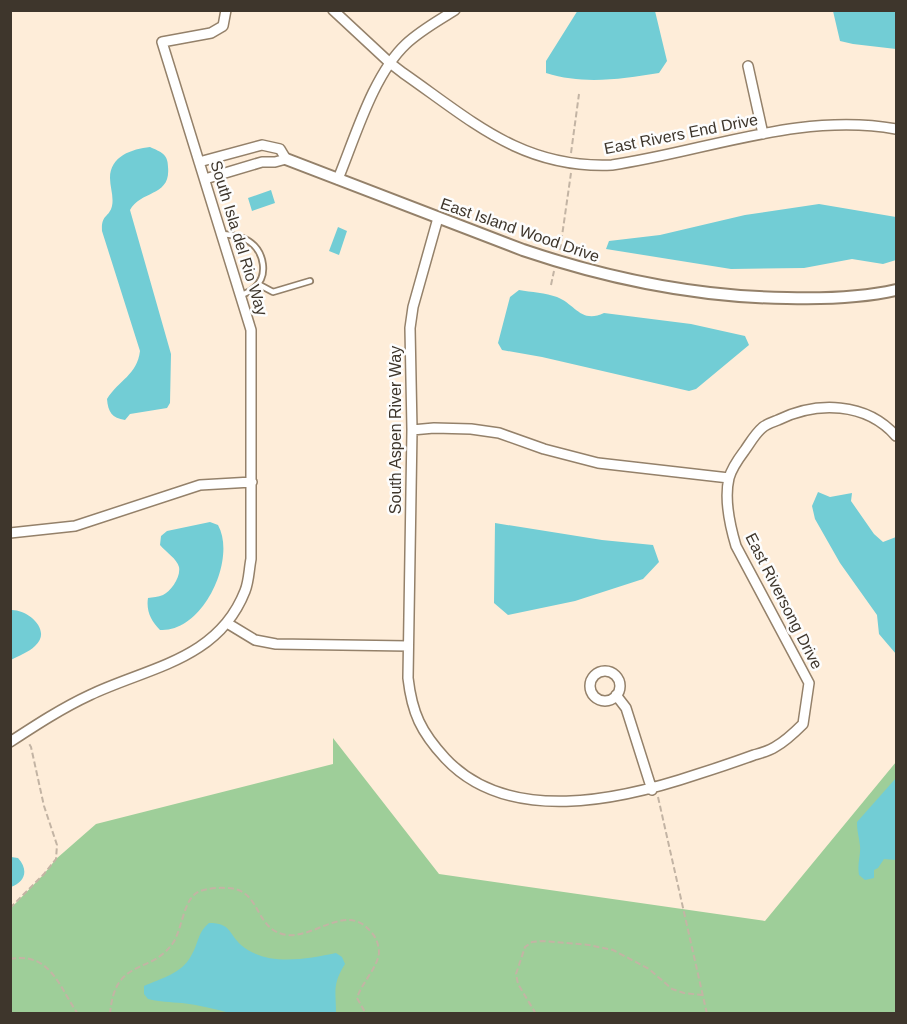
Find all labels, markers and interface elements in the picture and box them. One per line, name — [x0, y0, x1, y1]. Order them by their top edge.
street label: East Rivers End Drive — [603, 111, 760, 157]
street label: South Isla del Rio Way — [207, 158, 271, 318]
street label: East Island Wood Drive — [438, 195, 602, 265]
street label: South Aspen River Way — [387, 346, 404, 514]
street label: East Riversong Drive — [742, 530, 826, 672]

